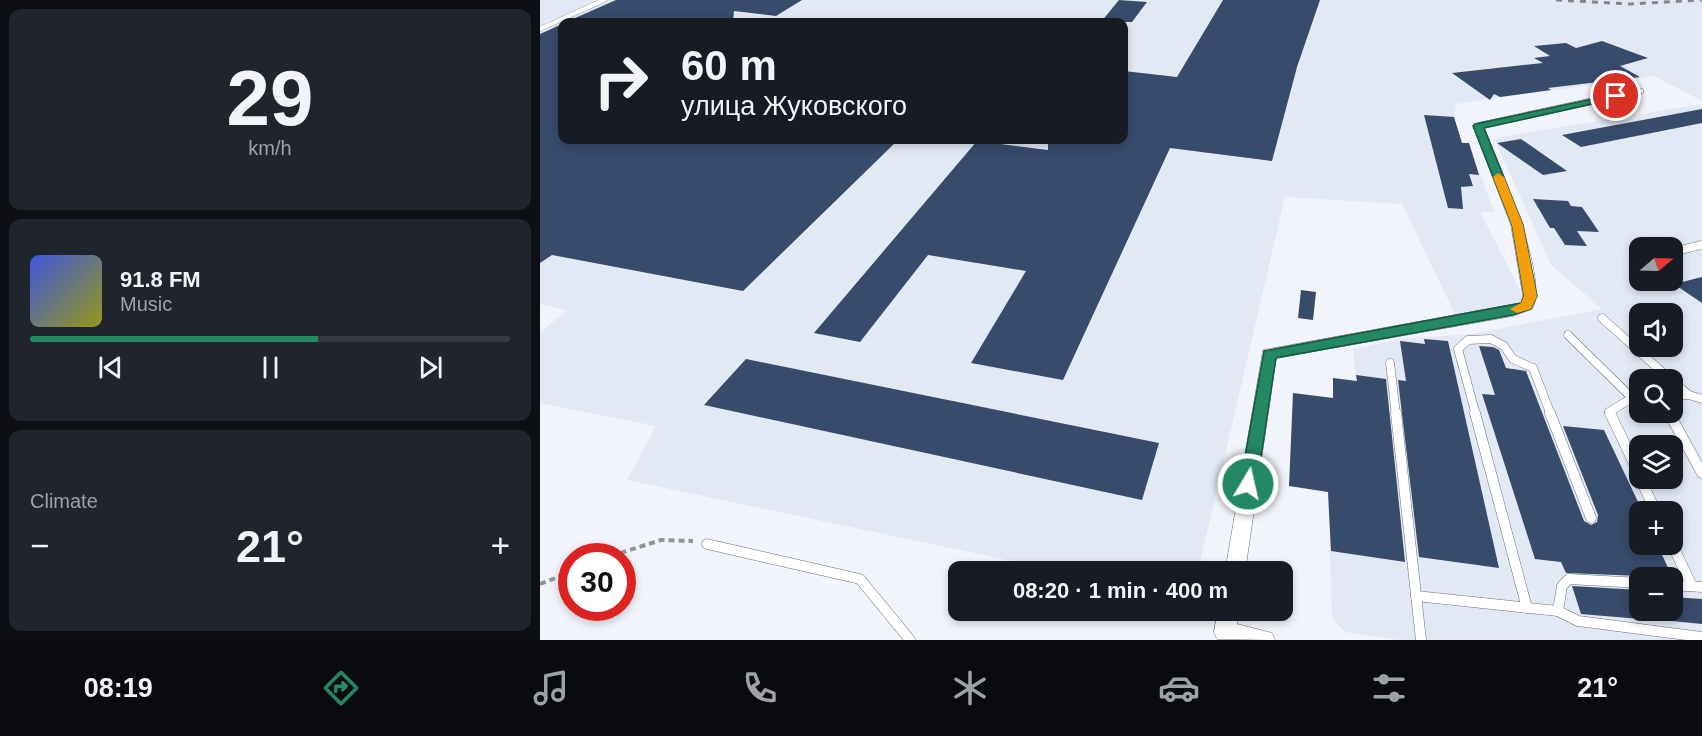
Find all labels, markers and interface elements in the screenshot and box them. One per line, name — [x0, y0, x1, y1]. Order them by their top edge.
icon: right — [582, 42, 660, 120]
text: 60 m — [681, 42, 777, 89]
text: 29 — [227, 54, 313, 142]
pin — [1590, 70, 1641, 121]
icon: arrive — [1599, 79, 1632, 112]
text: улица Жуковского — [681, 91, 907, 121]
text: km/h — [248, 137, 292, 159]
north arrow — [1629, 237, 1683, 291]
map controls — [1629, 237, 1683, 621]
text: 91.8 FM — [120, 267, 201, 292]
text: Music — [120, 293, 172, 315]
button: sound — [1629, 303, 1683, 357]
icon: previous — [94, 351, 127, 384]
icon: pause — [254, 351, 287, 384]
icon: next — [414, 351, 447, 384]
button: search — [1629, 369, 1683, 423]
button: layers — [1629, 435, 1683, 489]
position arrow — [1216, 452, 1280, 516]
text: Climate — [30, 490, 98, 512]
button: + — [1629, 501, 1683, 555]
text: 21° — [236, 521, 304, 572]
text: − — [30, 527, 49, 564]
text: + — [491, 527, 510, 564]
speed limit sign: 30 — [558, 543, 636, 621]
button: − — [1629, 567, 1683, 621]
text: 08:20 · 1 min · 400 m — [1013, 578, 1228, 603]
icon: directions — [320, 667, 362, 709]
icon: music — [530, 667, 572, 709]
icon: phone — [739, 667, 781, 709]
icon: climate — [949, 667, 991, 709]
icon: car — [1158, 667, 1200, 709]
icon: filters — [1368, 667, 1410, 709]
text: 08:19 — [84, 673, 153, 703]
text: 21° — [1577, 673, 1618, 703]

